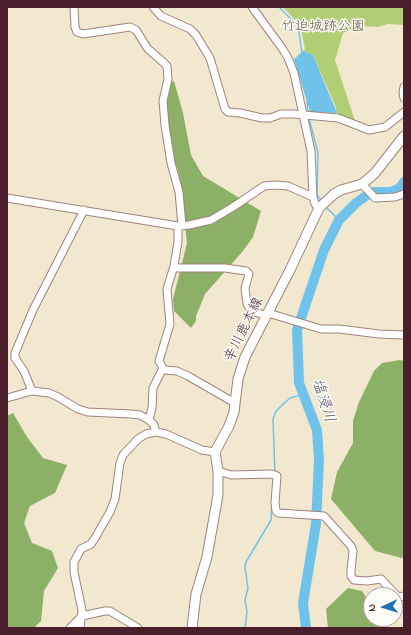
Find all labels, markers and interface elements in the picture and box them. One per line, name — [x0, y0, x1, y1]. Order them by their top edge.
park label: 竹迫城跡公園 — [281, 20, 365, 36]
street label: 辛川鹿本線 — [222, 295, 268, 365]
water label: 塩浸川 — [306, 377, 338, 425]
north arrow — [363, 587, 403, 627]
text: N — [364, 603, 380, 612]

